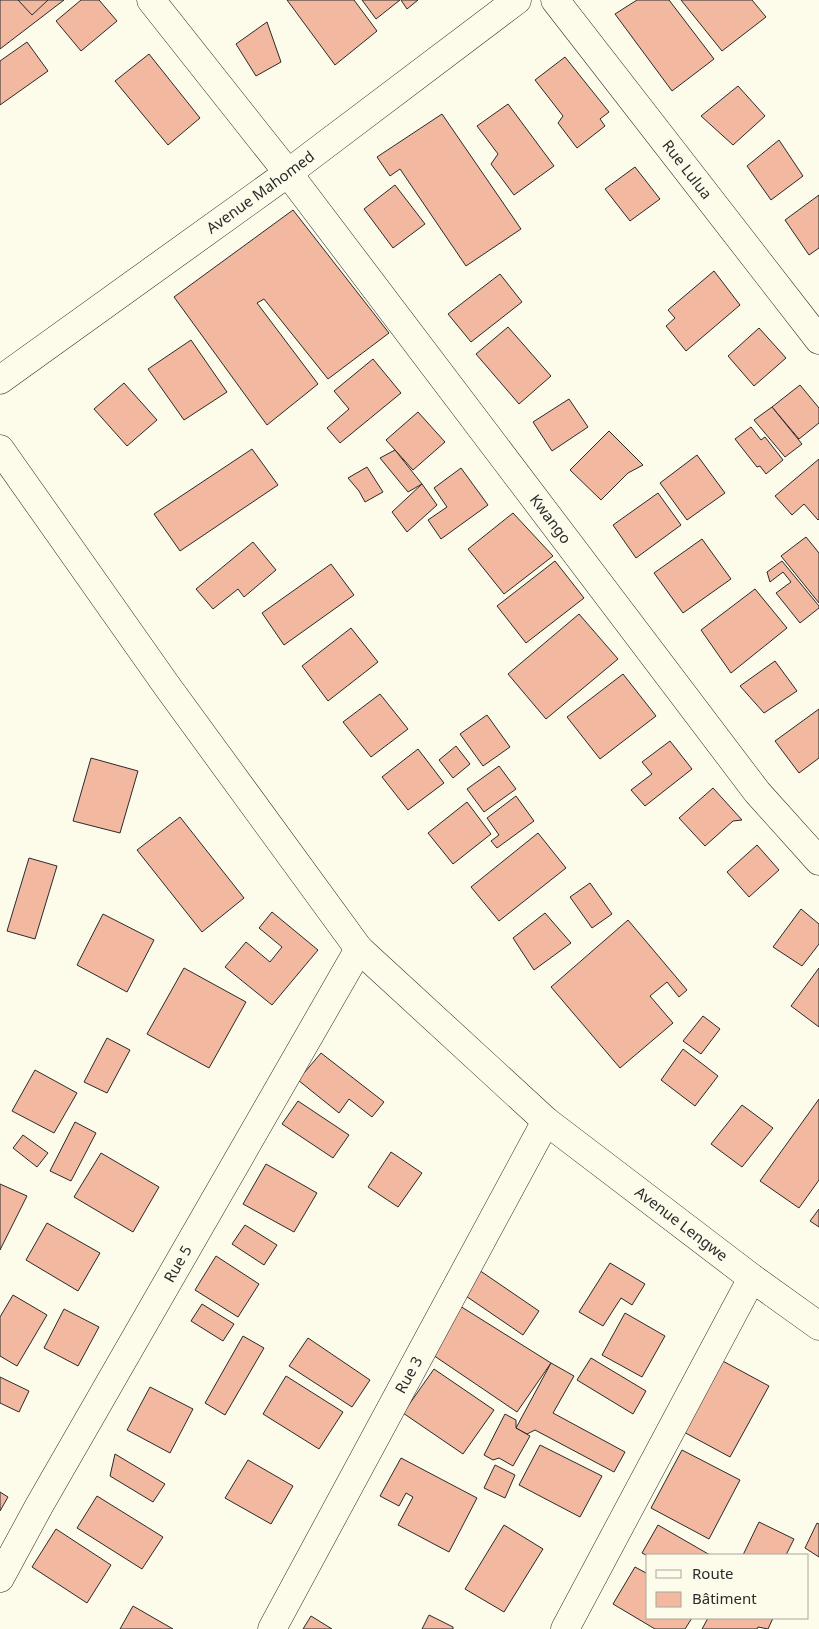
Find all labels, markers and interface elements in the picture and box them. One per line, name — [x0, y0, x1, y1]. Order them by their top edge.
street label: Rue Lulua — [658, 136, 717, 203]
street label: Avenue Mahomed — [202, 146, 318, 238]
street label: Kwango — [526, 490, 576, 547]
street label: Avenue Lengwe — [631, 1181, 732, 1265]
street label: Rue 5 — [159, 1241, 196, 1286]
street label: Rue 3 — [390, 1352, 426, 1397]
legend — [646, 1554, 809, 1619]
text: Route — [692, 1563, 734, 1583]
text: Bâtiment — [692, 1588, 757, 1608]

